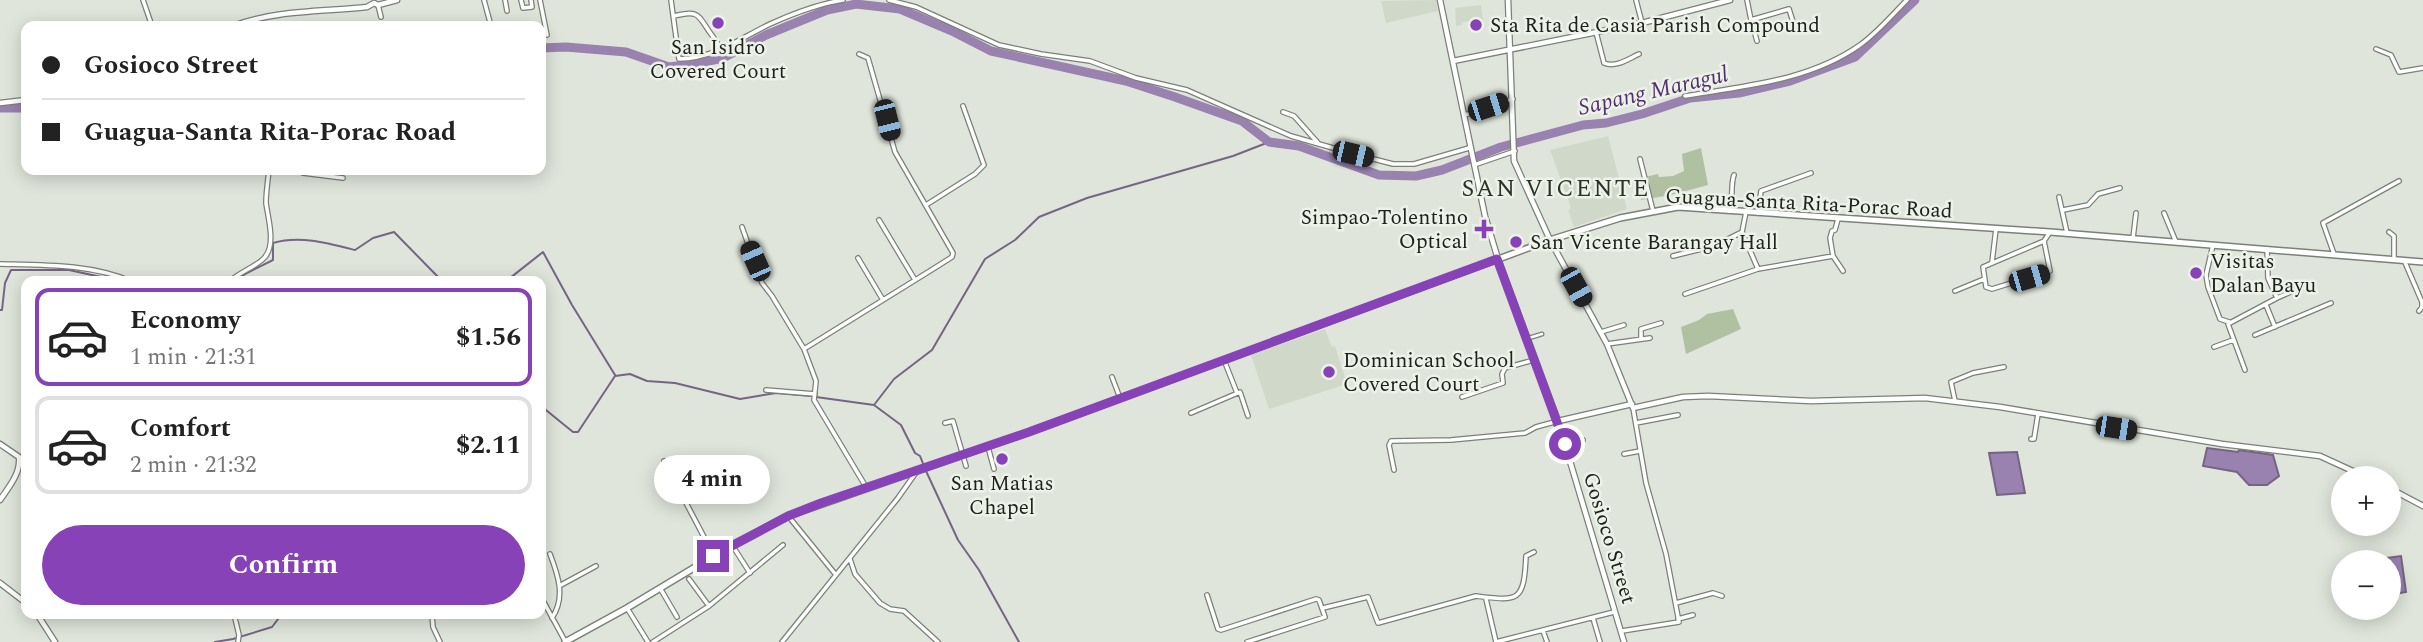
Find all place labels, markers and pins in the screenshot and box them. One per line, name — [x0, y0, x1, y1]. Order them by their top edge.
place label: Sta Rita de Casia Parish Compound — [1490, 10, 1820, 42]
marker: San Isidro Covered Court — [710, 15, 726, 31]
marker: Sta Rita de Casia Parish Compound — [1468, 17, 1484, 33]
place label: San Isidro Covered Court — [650, 32, 786, 88]
place label: Simpao-Tolentino Optical — [1301, 202, 1468, 258]
marker: Simpao-Tolentino Optical — [1474, 219, 1494, 239]
place label: San Vicente Barangay Hall — [1530, 227, 1778, 259]
marker: San Vicente Barangay Hall — [1508, 234, 1524, 250]
place label: Visitas Dalan Bayu — [2210, 246, 2316, 302]
marker: Visitas Dalan Bayu — [2188, 265, 2204, 281]
place label: Dominican School Covered Court — [1343, 345, 1514, 401]
marker: Dominican School Covered Court — [1321, 364, 1337, 380]
marker: San Matias Chapel — [994, 451, 1010, 467]
place label: San Matias Chapel — [950, 468, 1054, 524]

